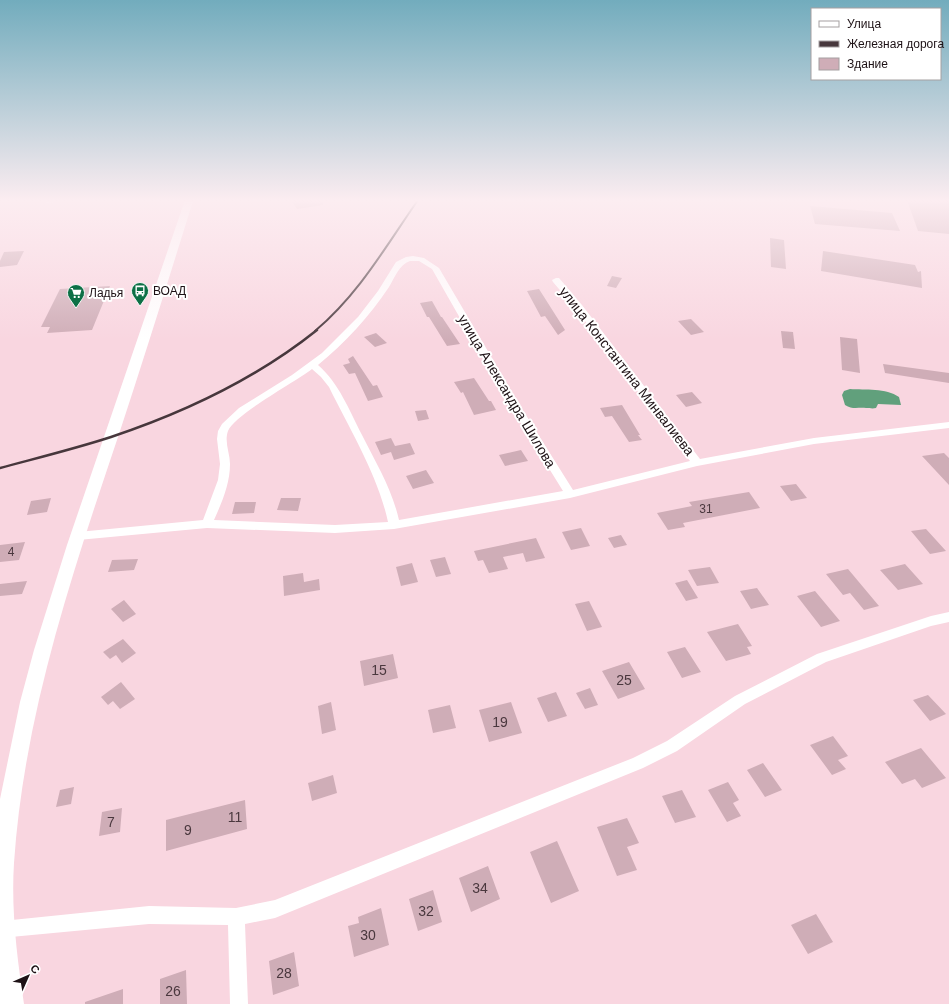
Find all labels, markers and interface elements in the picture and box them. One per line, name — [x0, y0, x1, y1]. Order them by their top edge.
legend — [811, 8, 941, 80]
text: Улица — [847, 17, 881, 31]
text: Железная дорога — [847, 37, 944, 51]
text: Здание — [847, 57, 888, 71]
bus stop icon: ВОАД — [130, 281, 150, 306]
supermarket icon: Ладья — [66, 283, 86, 308]
street label: улица Константина Минвалиева — [556, 283, 698, 459]
place label: ВОАД — [153, 284, 186, 298]
place label: Ладья — [89, 286, 123, 300]
street label: улица Александра Шилова — [455, 311, 559, 471]
house number: 31 — [699, 502, 713, 516]
house number: 4 — [8, 545, 15, 559]
house number: 15 — [371, 662, 387, 678]
house number: 25 — [616, 672, 632, 688]
house number: 19 — [492, 714, 508, 730]
house number: 11 — [228, 809, 242, 825]
house number: 7 — [107, 814, 115, 830]
house number: 9 — [184, 822, 192, 838]
house number: 34 — [472, 880, 488, 896]
house number: 32 — [418, 903, 434, 919]
house number: 30 — [360, 927, 376, 943]
north arrow — [8, 956, 48, 996]
text: С — [28, 962, 42, 976]
house number: 28 — [276, 965, 292, 981]
house number: 26 — [165, 983, 181, 999]

